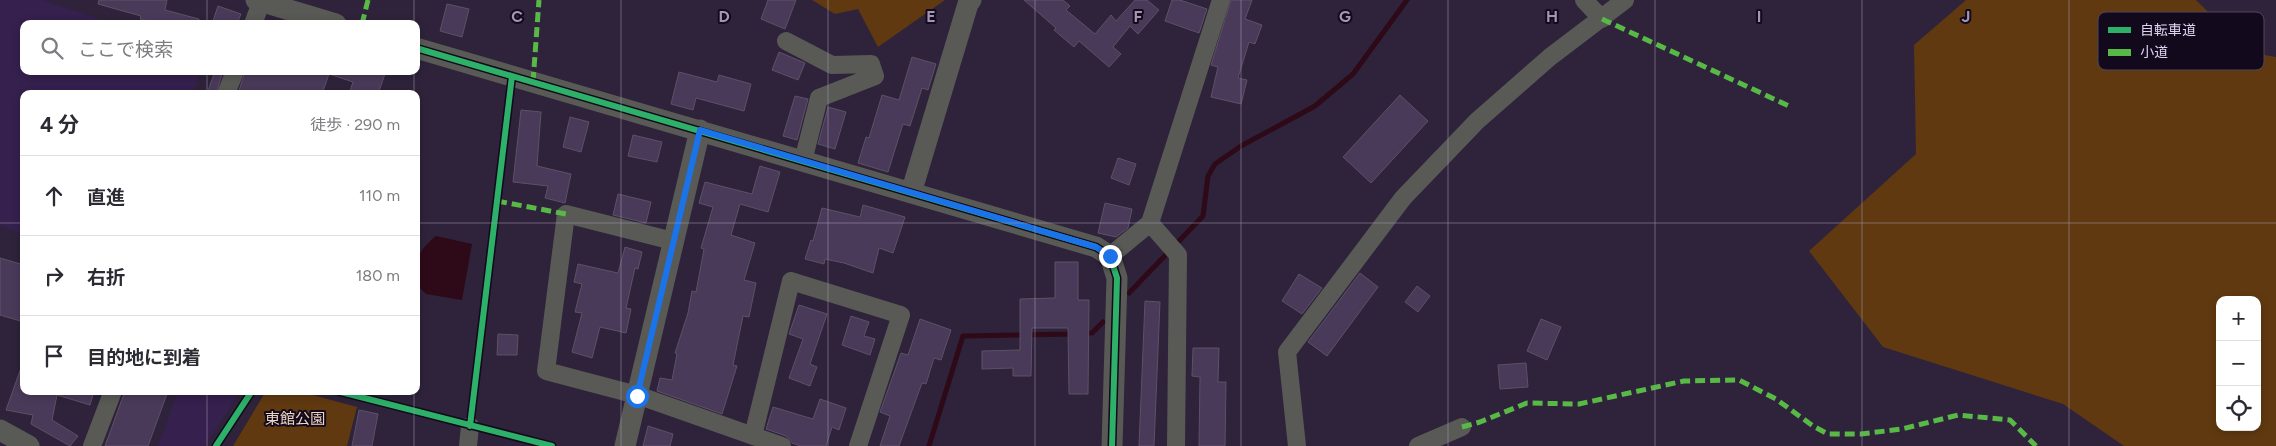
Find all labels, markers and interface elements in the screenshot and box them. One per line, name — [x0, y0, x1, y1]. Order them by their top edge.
text: C — [511, 7, 523, 26]
text: D — [718, 7, 730, 26]
text: E — [926, 7, 936, 26]
text: F — [1134, 7, 1143, 26]
text: G — [1339, 7, 1351, 26]
text: H — [1546, 7, 1558, 26]
text: I — [1757, 7, 1761, 26]
text: J — [1962, 7, 1970, 26]
legend — [2098, 12, 2264, 70]
search box — [20, 20, 420, 75]
text: 自転車道 — [2140, 22, 2196, 39]
icon: search — [38, 34, 66, 62]
text: ここで検索 — [78, 38, 173, 61]
text: 小道 — [2140, 44, 2168, 61]
text: 4 分 — [40, 112, 79, 137]
text: 徒歩 · 290 m — [310, 115, 400, 134]
icon: ahead — [40, 182, 68, 210]
text: 直進 — [87, 186, 125, 209]
text: 110 m — [359, 186, 400, 205]
route end — [1099, 245, 1122, 268]
icon: right — [40, 262, 68, 290]
text: 右折 — [87, 266, 125, 289]
text: 180 m — [356, 266, 400, 285]
map controls — [2216, 296, 2261, 431]
button: + — [2216, 296, 2261, 341]
button: − — [2216, 341, 2261, 386]
icon: arrive — [40, 342, 68, 370]
text: 目的地に到着 — [87, 346, 201, 369]
route start — [626, 385, 649, 408]
button: locate — [2216, 386, 2261, 431]
park label: 東館公園 — [265, 410, 325, 428]

